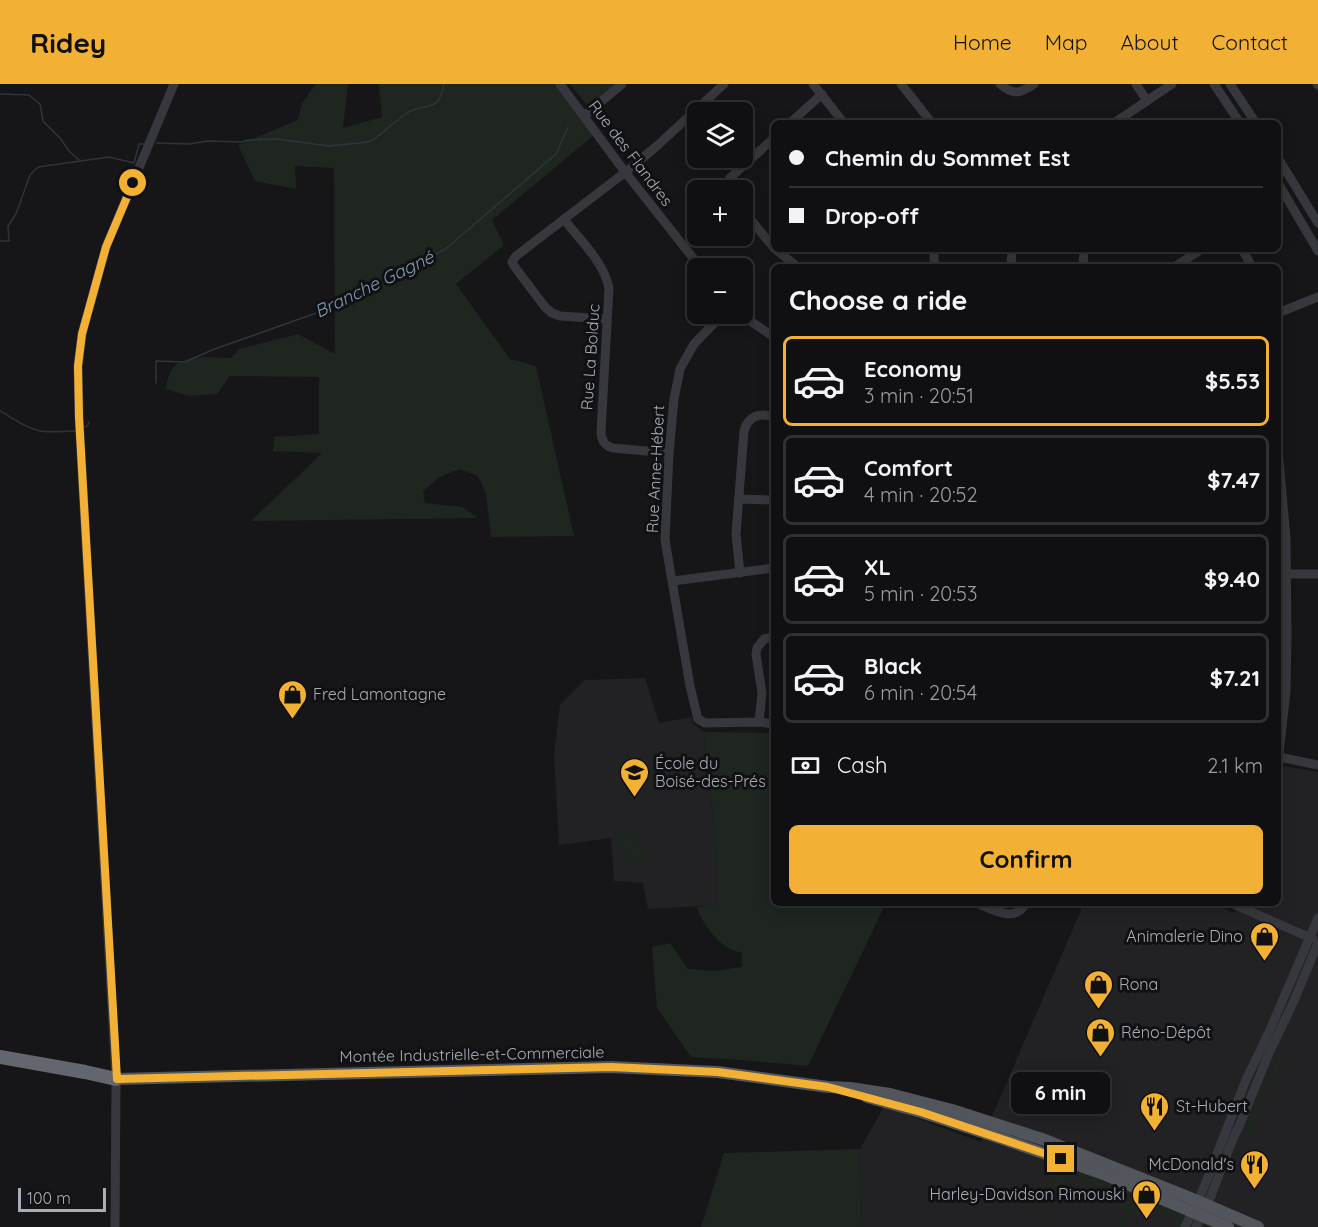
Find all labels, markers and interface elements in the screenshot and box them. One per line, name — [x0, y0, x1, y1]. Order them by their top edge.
text: Ridey — [30, 25, 106, 60]
text: Home — [953, 29, 1012, 55]
text: Map — [1045, 29, 1088, 55]
text: About — [1121, 29, 1179, 55]
text: Contact — [1212, 29, 1288, 55]
street label: Rue des Flandres — [585, 96, 677, 210]
map controls — [687, 102, 753, 324]
button: layers — [687, 102, 753, 168]
text: Chemin du Sommet Est — [825, 144, 1070, 172]
route start — [119, 169, 146, 196]
button: + — [687, 180, 753, 246]
text: Drop-off — [825, 202, 919, 230]
water label: Branche Gagné — [311, 245, 438, 323]
button: − — [687, 258, 753, 324]
text: Choose a ride — [789, 283, 967, 317]
street label: Rue La Bolduc — [576, 303, 604, 411]
icon: car — [792, 354, 846, 408]
text: Economy — [864, 355, 962, 383]
text: $5.53 — [1205, 367, 1260, 395]
text: 3 min · 20:51 — [864, 383, 974, 408]
street label: Rue Anne-Hébert — [642, 405, 668, 533]
icon: car — [792, 453, 846, 507]
text: Comfort — [864, 454, 953, 482]
text: $7.47 — [1207, 466, 1260, 494]
text: 4 min · 20:52 — [864, 482, 978, 507]
icon: car — [792, 552, 846, 606]
text: XL — [864, 553, 891, 581]
text: $9.40 — [1204, 565, 1260, 593]
text: 5 min · 20:53 — [864, 581, 977, 606]
icon: car — [792, 651, 846, 705]
text: Black — [864, 652, 922, 680]
text: $7.21 — [1210, 664, 1260, 692]
shop icon: Fred Lamontagne — [276, 678, 308, 720]
text: 6 min · 20:54 — [864, 680, 977, 705]
place label: Fred Lamontagne — [313, 684, 446, 704]
icon: cash — [789, 749, 822, 782]
text: Cash — [837, 751, 888, 779]
place label: École du Boisé-des-Prés — [655, 753, 766, 791]
text: 2.1 km — [1207, 753, 1263, 778]
school or university icon: École du Boisé-des-Prés — [618, 756, 650, 798]
button: Confirm — [789, 825, 1263, 894]
shop icon: Animalerie Dino — [1248, 920, 1280, 962]
place label: Animalerie Dino — [1126, 926, 1243, 946]
shop icon: Rona — [1082, 968, 1114, 1010]
place label: Rona — [1119, 974, 1158, 994]
shop icon: Réno-Dépôt — [1084, 1016, 1116, 1058]
place label: Réno-Dépôt — [1121, 1022, 1211, 1042]
street label: Montée Industrielle-et-Commerciale — [339, 1042, 605, 1066]
callout: 6 min — [1012, 1072, 1110, 1114]
text: 6 min — [1035, 1080, 1086, 1105]
restaurant icon: St-Hubert — [1139, 1090, 1171, 1132]
place label: St-Hubert — [1176, 1096, 1248, 1116]
route end — [1047, 1145, 1074, 1172]
restaurant icon: McDonald's — [1239, 1148, 1271, 1190]
place label: McDonald's — [1148, 1154, 1234, 1174]
shop icon: Harley-Davidson Rimouski — [1130, 1178, 1162, 1220]
place label: Harley-Davidson Rimouski — [929, 1184, 1125, 1204]
scale bar — [18, 1185, 106, 1212]
text: 100 m — [27, 1188, 71, 1208]

